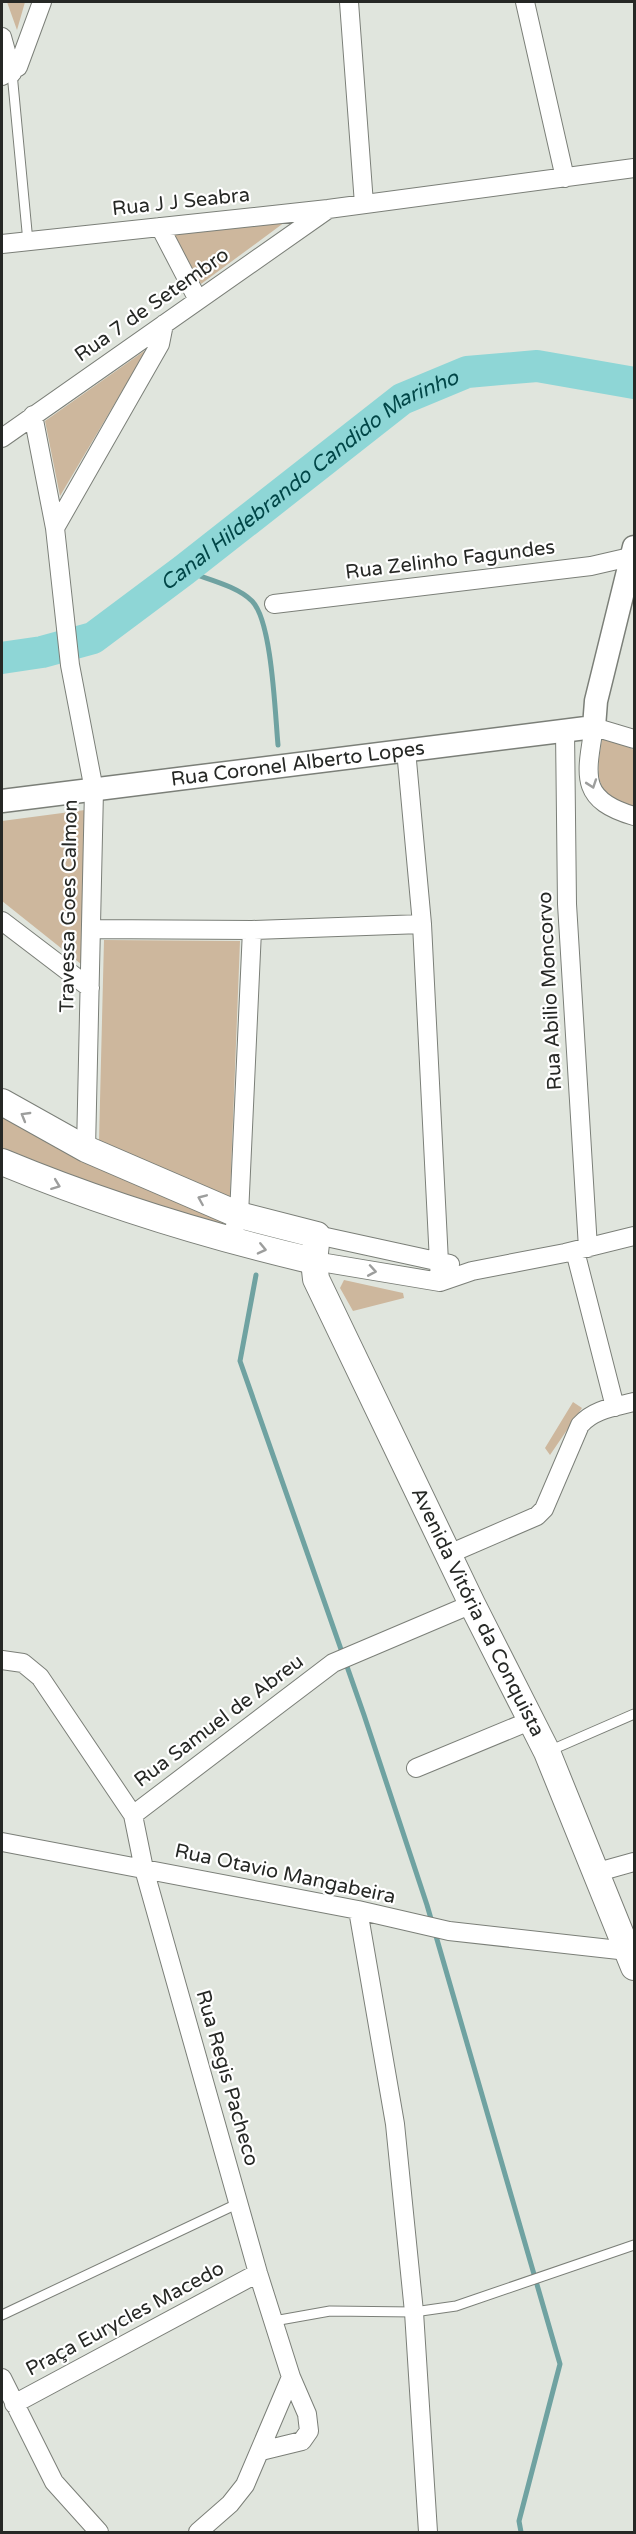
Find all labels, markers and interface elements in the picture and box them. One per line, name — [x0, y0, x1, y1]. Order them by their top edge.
street label: Rua J J Seabra — [111, 183, 251, 221]
street label: Rua 7 de Setembro — [70, 243, 234, 367]
water label: Canal Hildebrando Candido Marinho — [155, 364, 463, 596]
street label: Rua Zelinho Fagundes — [344, 535, 556, 585]
street label: Rua Coronel Alberto Lopes — [169, 736, 426, 792]
one-way arrow — [585, 778, 597, 789]
street label: Travessa Goes Calmon — [55, 799, 83, 1013]
street label: Rua Abilio Moncorvo — [533, 891, 567, 1091]
one-way arrow — [21, 1112, 31, 1123]
one-way arrow — [50, 1177, 60, 1190]
one-way arrow — [197, 1194, 208, 1206]
one-way arrow — [257, 1241, 267, 1254]
one-way arrow — [366, 1264, 376, 1277]
street label: Avenida Vitória da Conquista — [406, 1484, 549, 1741]
street label: Rua Samuel de Abreu — [130, 1649, 308, 1793]
street label: Rua Otavio Mangabeira — [172, 1839, 398, 1909]
street label: Rua Regis Pacheco — [190, 1987, 264, 2169]
street label: Praça Eurycles Macedo — [22, 2256, 228, 2382]

